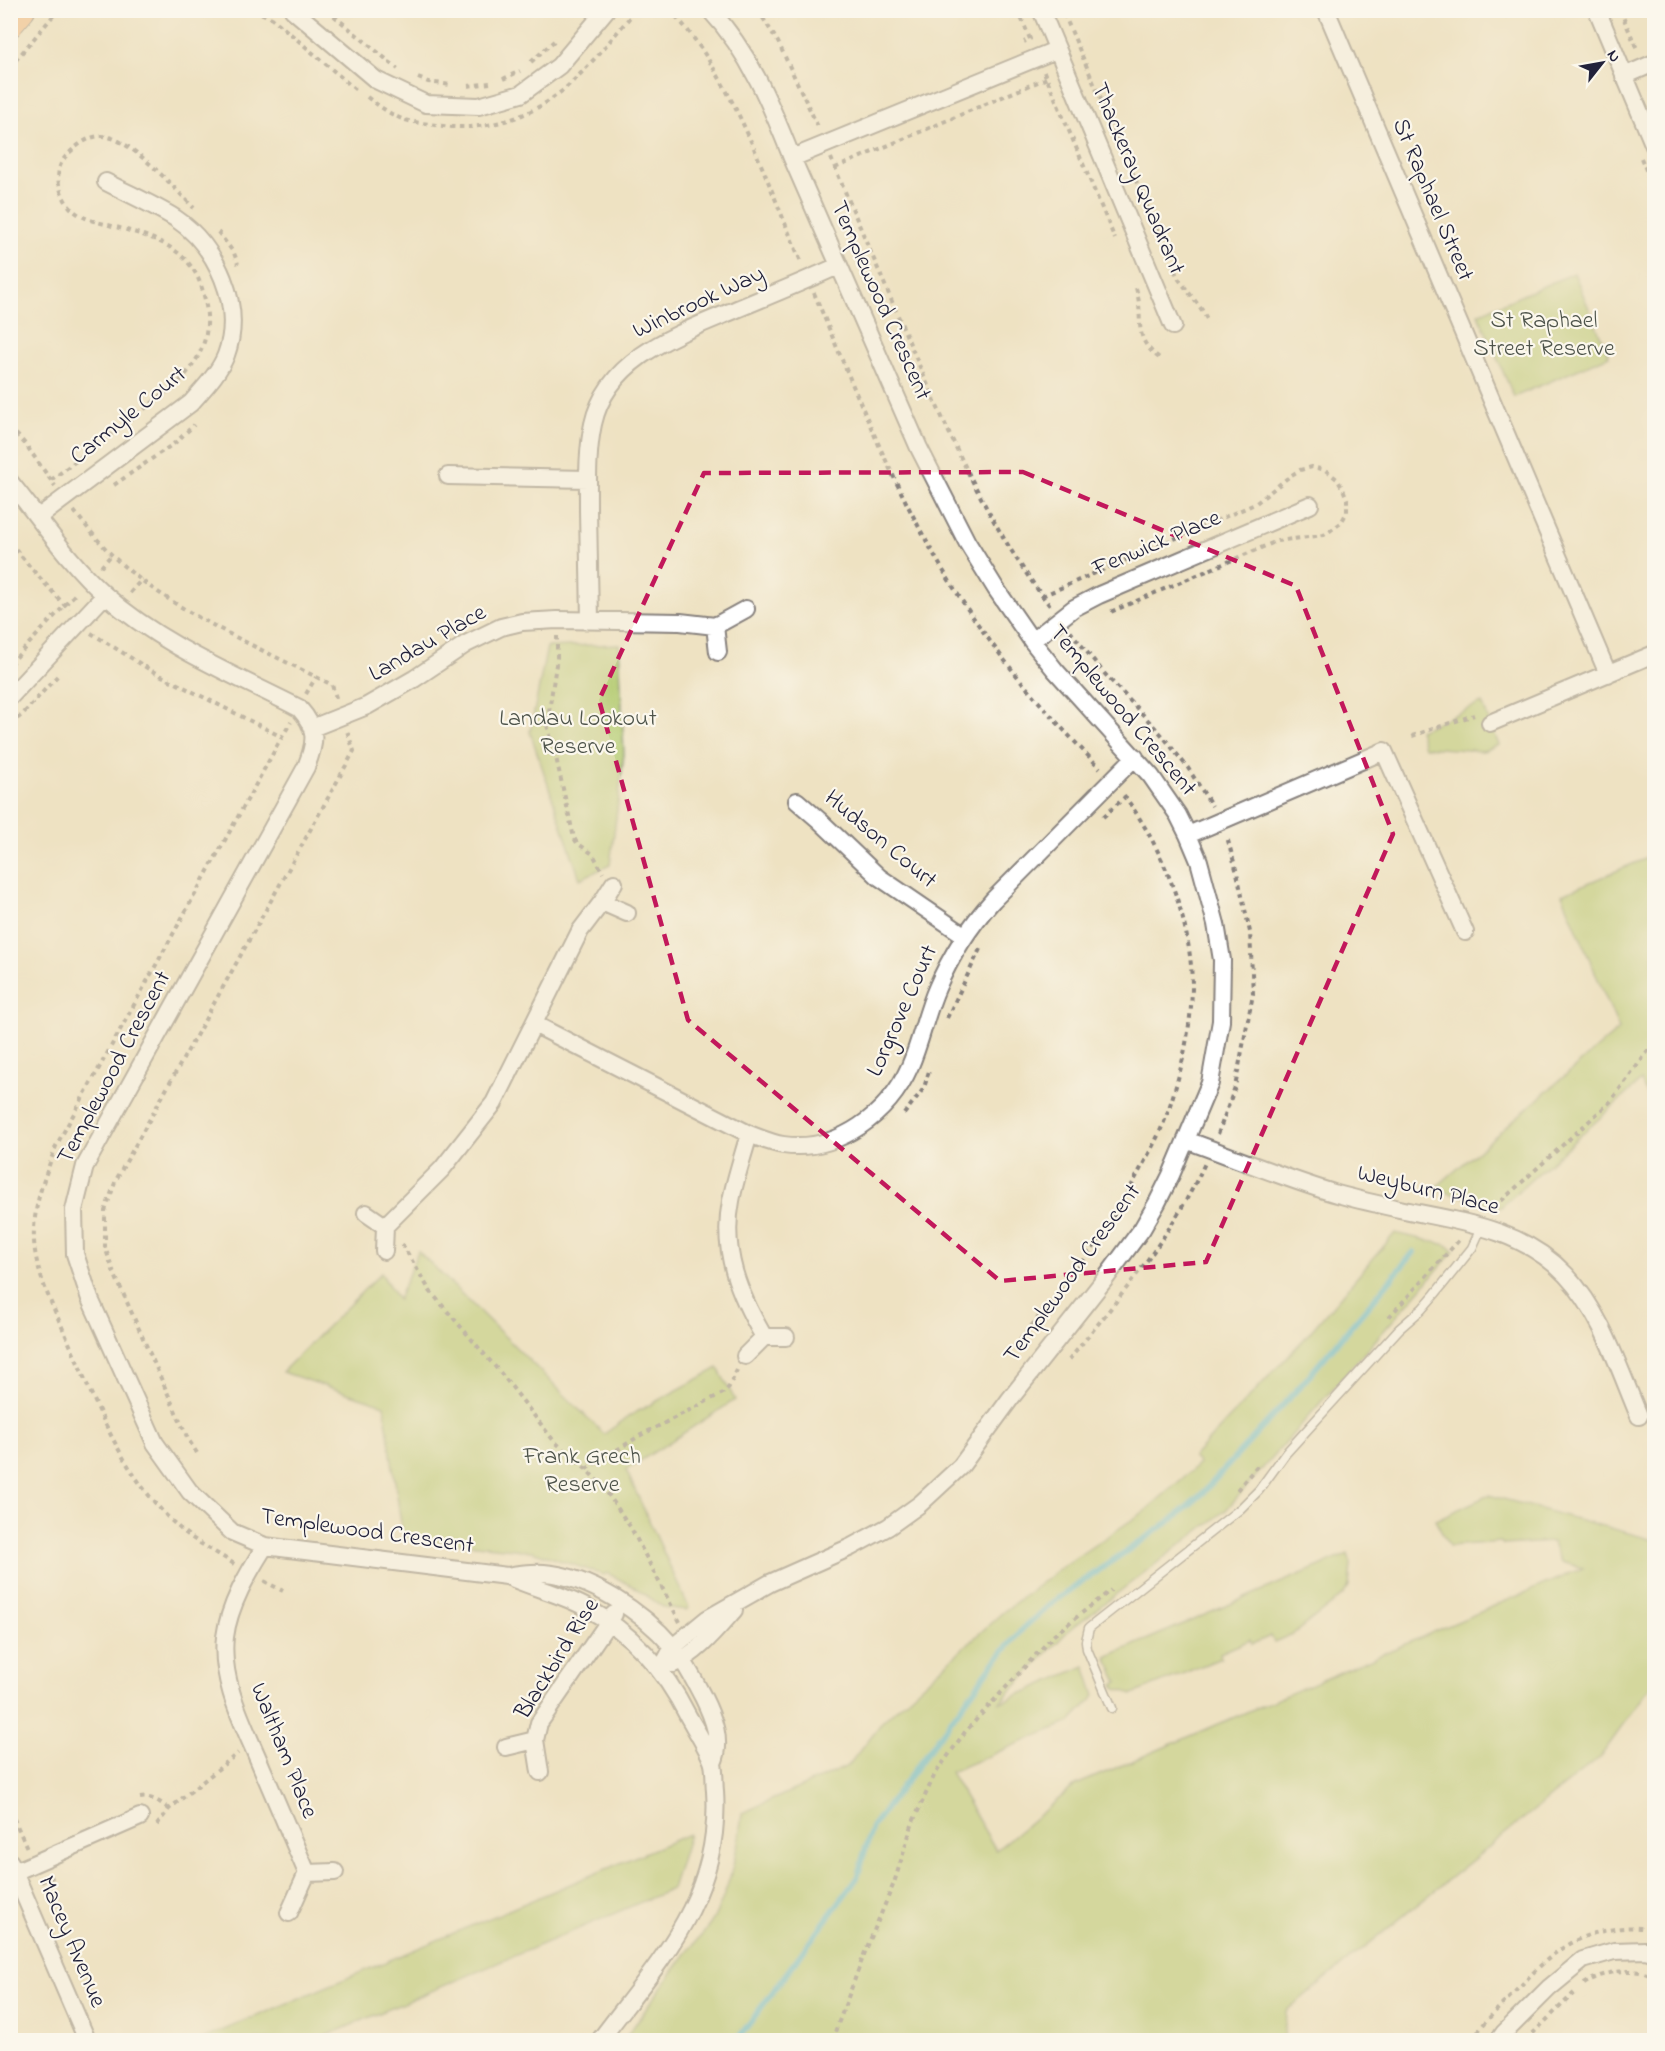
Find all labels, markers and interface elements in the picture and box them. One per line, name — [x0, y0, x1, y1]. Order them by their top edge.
north arrow — [1572, 33, 1632, 93]
text: N — [1600, 45, 1626, 67]
street label: Thackeray Quadrant — [1080, 78, 1193, 281]
street label: St Raphael Street — [1382, 113, 1482, 287]
street label: Templewood Crescent — [820, 196, 940, 406]
street label: Winbrook Way — [627, 257, 771, 350]
park label: St Raphael Street Reserve — [1473, 304, 1615, 367]
street label: Carmyle Court — [63, 358, 195, 475]
street label: Fenwick Place — [1087, 501, 1227, 587]
street label: Landau Place — [363, 596, 494, 692]
street label: Templewood Crescent — [1039, 617, 1205, 805]
park label: Landau Lookout Reserve — [499, 702, 657, 765]
street label: Hudson Court — [816, 782, 944, 898]
street label: Lorgrove Court — [858, 939, 948, 1083]
street label: Templewood Crescent — [49, 965, 181, 1171]
street label: Weyburn Place — [1353, 1156, 1503, 1227]
street label: Templewood Crescent — [996, 1177, 1150, 1371]
park label: Frank Grech Reserve — [522, 1440, 641, 1503]
street label: Templewood Crescent — [258, 1500, 476, 1564]
street label: Blackbird Rise — [506, 1591, 609, 1727]
street label: Waltham Place — [240, 1678, 326, 1824]
street label: Macey Avenue — [27, 1871, 115, 2014]

